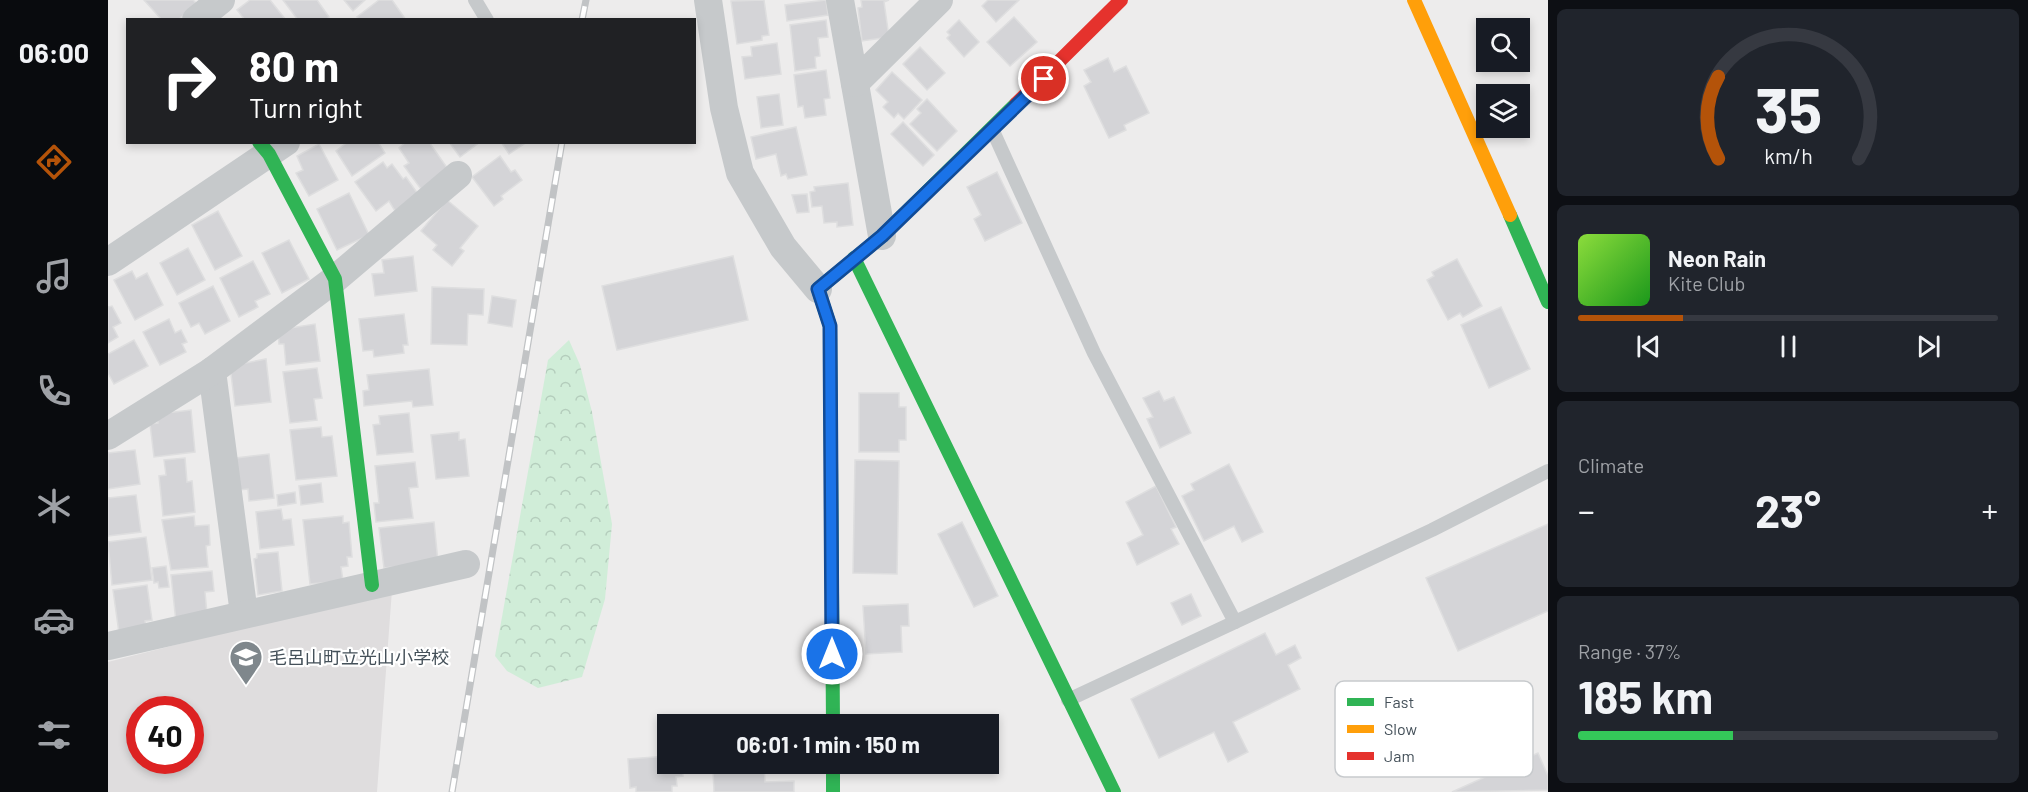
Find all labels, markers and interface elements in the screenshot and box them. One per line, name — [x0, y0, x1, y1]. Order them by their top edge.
map controls — [1476, 18, 1530, 138]
button: search — [1476, 18, 1530, 72]
text: 06:00 — [19, 36, 89, 68]
text: 80 m — [249, 40, 339, 90]
icon: right — [150, 42, 228, 120]
pin — [1018, 53, 1069, 104]
icon: arrive — [1027, 62, 1060, 95]
text: 35 — [1754, 72, 1822, 146]
button: layers — [1476, 84, 1530, 138]
text: Turn right — [249, 91, 363, 123]
icon: directions — [33, 141, 75, 183]
text: km/h — [1764, 144, 1812, 169]
text: Neon Rain — [1668, 245, 1766, 271]
icon: music — [33, 255, 75, 297]
text: Kite Club — [1668, 271, 1745, 295]
icon: previous — [1632, 330, 1665, 363]
icon: pause — [1772, 330, 1805, 363]
icon: next — [1912, 330, 1945, 363]
icon: phone — [33, 370, 75, 412]
text: Climate — [1578, 453, 1644, 477]
text: 23° — [1755, 483, 1821, 537]
icon: climate — [33, 485, 75, 527]
text: − — [1578, 490, 1595, 530]
text: + — [1981, 490, 1998, 530]
icon: car — [33, 599, 75, 641]
position arrow — [800, 622, 864, 686]
school or university icon: 毛呂山町立光山小学校 — [228, 639, 264, 686]
text: Range · 37% — [1578, 639, 1682, 663]
place label: 毛呂山町立光山小学校 — [269, 646, 449, 668]
text: 185 km — [1578, 669, 1713, 723]
legend — [1335, 681, 1533, 777]
text: Fast — [1384, 692, 1414, 711]
speed limit sign: 40 — [126, 696, 204, 774]
icon: filters — [33, 714, 75, 756]
text: Slow — [1384, 719, 1417, 738]
text: 06:01 · 1 min · 150 m — [736, 731, 920, 757]
text: Jam — [1384, 746, 1415, 765]

